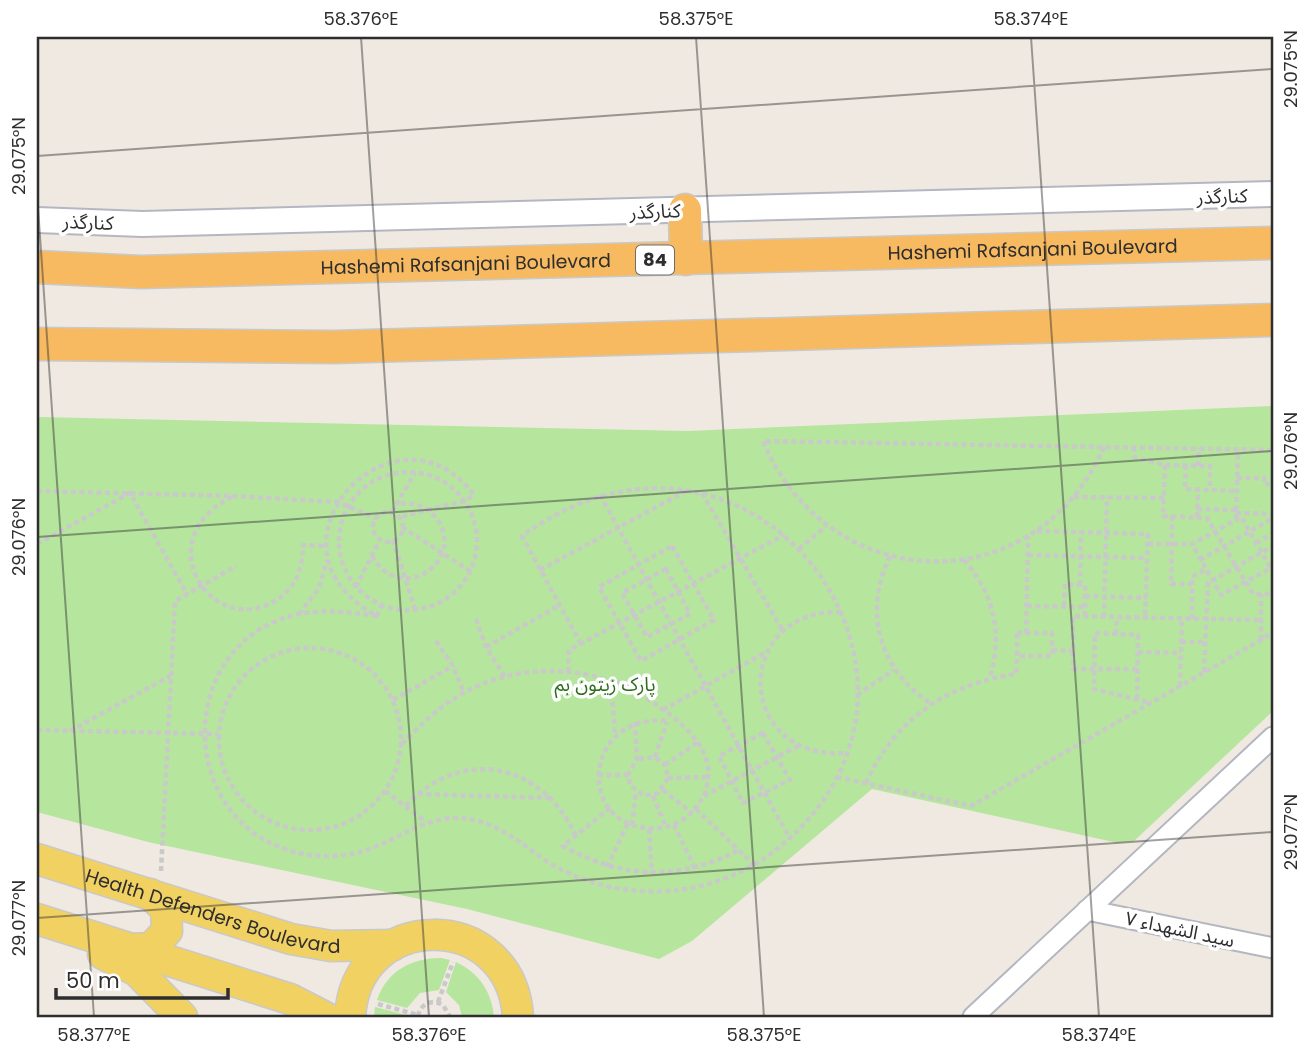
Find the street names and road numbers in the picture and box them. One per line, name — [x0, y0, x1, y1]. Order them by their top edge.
street label: کنارگذر — [1195, 182, 1249, 211]
street label: کنارگذر — [628, 197, 682, 226]
street label: کنارگذر — [61, 208, 115, 237]
street label: Hashemi Rafsanjani Boulevard — [887, 232, 1178, 267]
road number: 84 — [636, 246, 674, 274]
street label: Hashemi Rafsanjani Boulevard — [320, 247, 611, 281]
street label: Health Defenders Boulevard — [82, 862, 341, 960]
street label: سید الشهداء ۷ — [1123, 905, 1237, 954]

